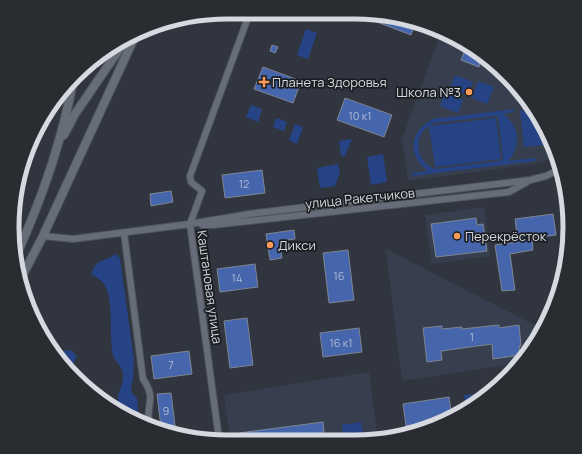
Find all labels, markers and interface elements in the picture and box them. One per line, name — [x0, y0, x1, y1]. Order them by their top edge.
place label: Планета Здоровья — [272, 73, 387, 91]
marker: Планета Здоровья — [259, 77, 269, 87]
place label: Школа №3 — [396, 83, 461, 101]
marker: Школа №3 — [464, 87, 474, 97]
house number: 10 к1 — [349, 108, 371, 123]
house number: 12 — [239, 176, 249, 191]
street label: улица Ракетчиков — [304, 183, 416, 213]
place label: Перекрёсток — [465, 227, 547, 245]
street label: Каштановая улица — [193, 229, 227, 345]
marker: Перекрёсток — [452, 231, 462, 241]
place label: Дикси — [278, 236, 316, 254]
marker: Дикси — [265, 240, 275, 250]
house number: 16 — [333, 268, 345, 283]
house number: 14 — [232, 270, 242, 285]
house number: 1 — [470, 329, 474, 344]
house number: 16 к1 — [329, 335, 353, 350]
house number: 7 — [168, 357, 174, 372]
house number: 9 — [163, 403, 170, 418]

